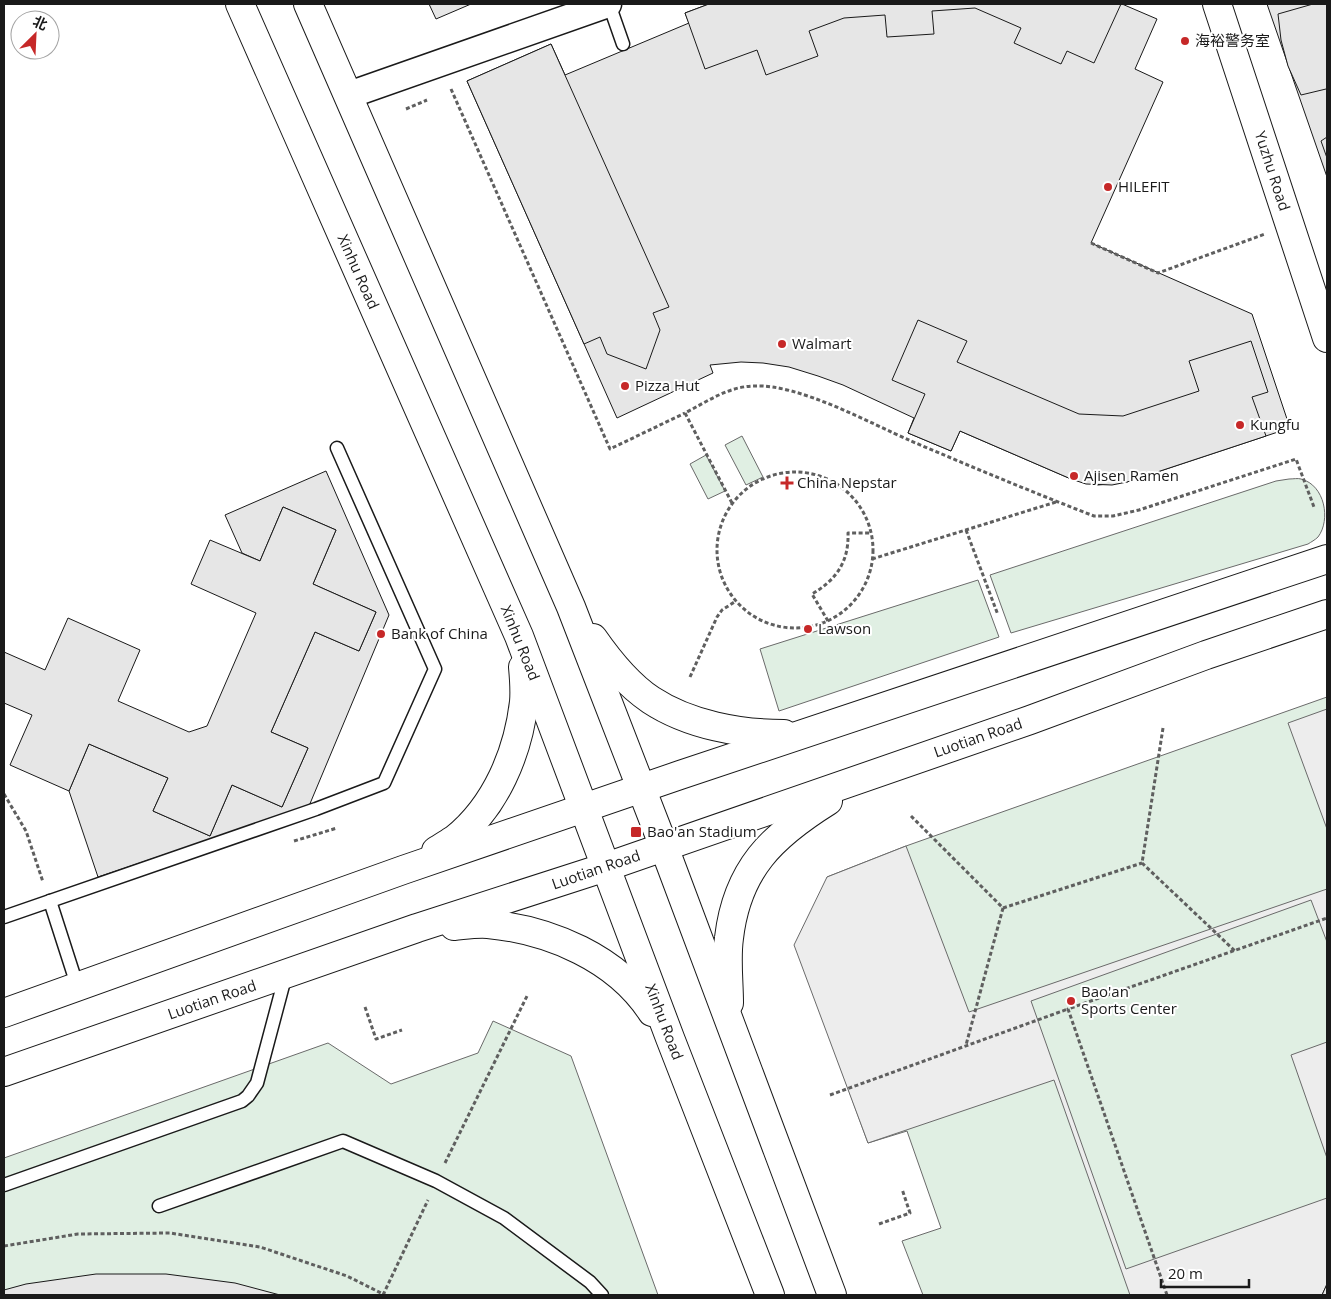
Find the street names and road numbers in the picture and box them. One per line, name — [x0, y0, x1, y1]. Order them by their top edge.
street label: Yuzhu Road — [1251, 128, 1295, 213]
street label: Xinhu Road — [334, 231, 384, 312]
street label: Xinhu Road — [497, 602, 545, 683]
street label: Luotian Road — [931, 713, 1025, 762]
street label: Luotian Road — [549, 845, 643, 894]
street label: Luotian Road — [165, 975, 259, 1024]
street label: Xinhu Road — [641, 981, 689, 1062]

